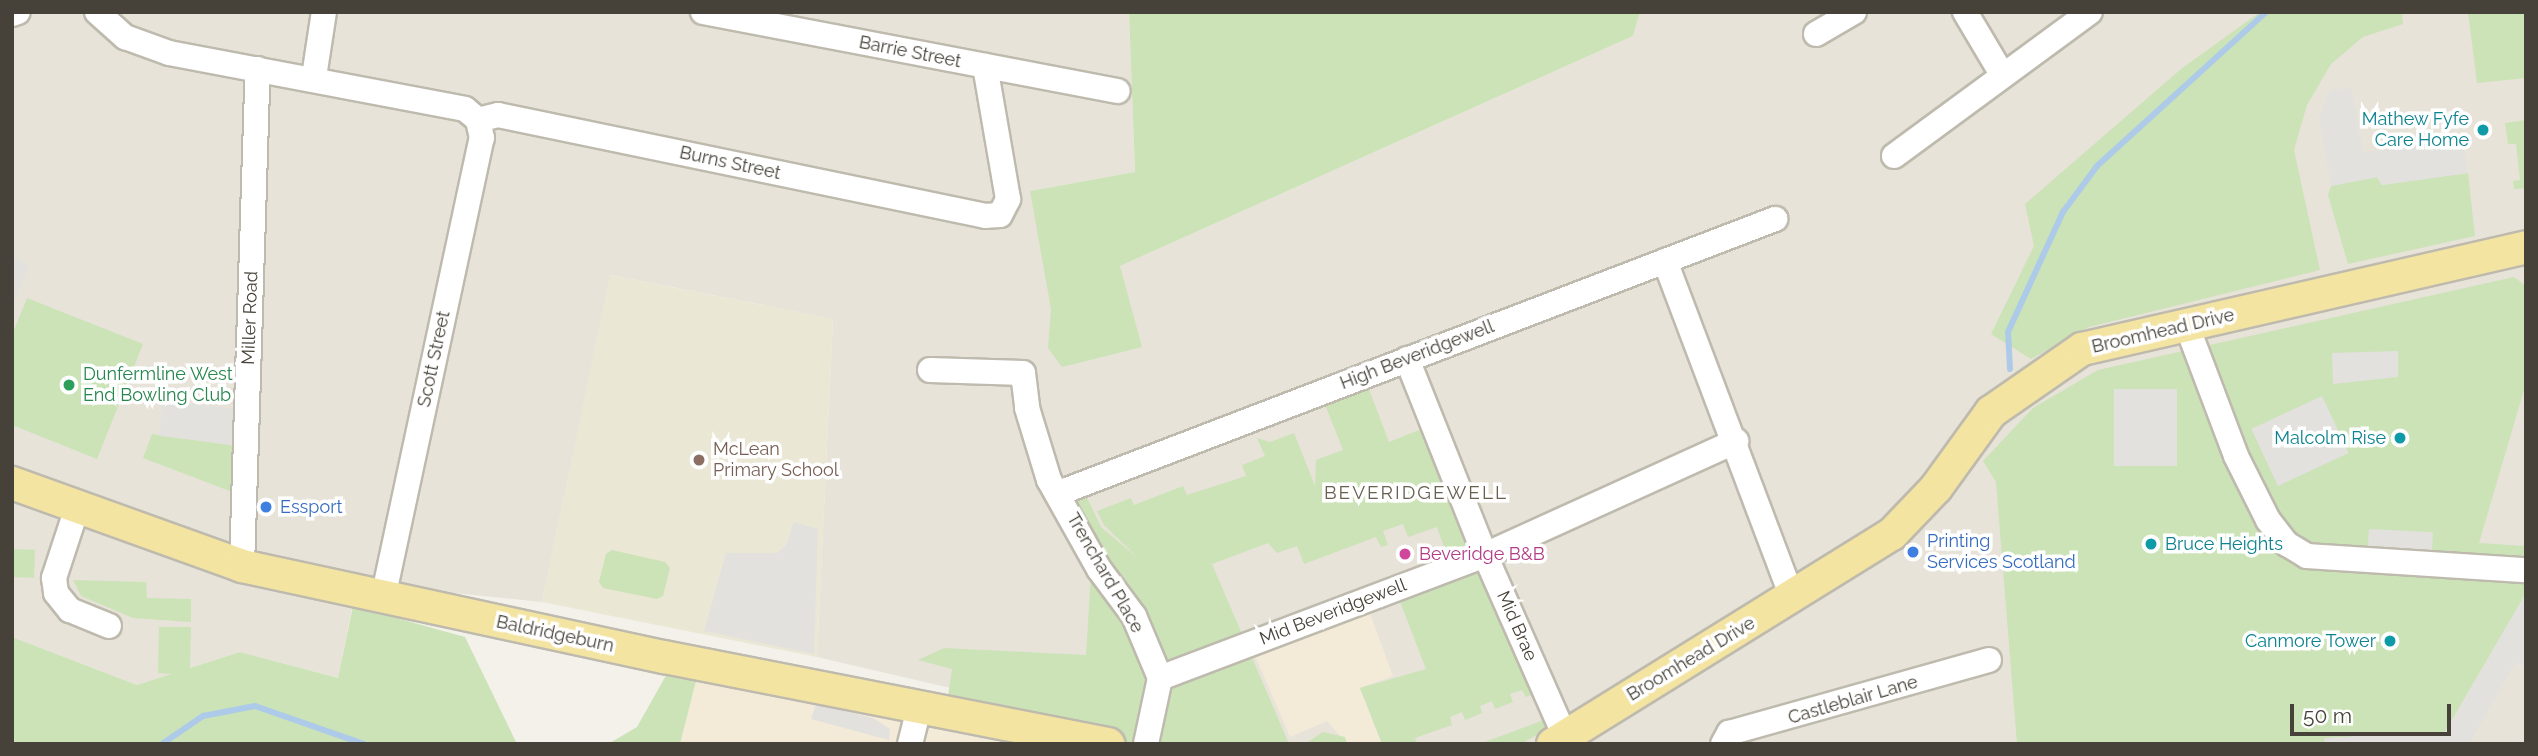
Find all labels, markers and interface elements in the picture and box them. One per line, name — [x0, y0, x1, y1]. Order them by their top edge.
street label: Barrie Street — [857, 32, 963, 72]
place label: Mathew Fyfe Care Home — [2361, 109, 2469, 152]
marker: Mathew Fyfe Care Home — [2475, 122, 2491, 138]
street label: Burns Street — [678, 142, 782, 184]
street label: Miller Road — [238, 271, 262, 365]
street label: Broomhead Drive — [2090, 304, 2236, 358]
street label: Scott Street — [413, 309, 455, 409]
street label: High Beveridgewell — [1337, 316, 1497, 394]
place label: Dunfermline West End Bowling Club — [83, 364, 233, 406]
marker: Dunfermline West End Bowling Club — [61, 377, 77, 393]
place label: Malcolm Rise — [2274, 427, 2386, 449]
marker: Malcolm Rise — [2392, 430, 2408, 446]
place label: McLean Primary School — [713, 439, 839, 482]
marker: McLean Primary School — [691, 452, 707, 468]
district label: BEVERIDGEWELL — [1326, 482, 1506, 504]
place label: Essport — [280, 496, 342, 518]
marker: Essport — [258, 499, 274, 515]
street label: Trenchard Place — [1062, 509, 1148, 637]
place label: Printing Services Scotland — [1927, 531, 2076, 574]
place label: Bruce Heights — [2165, 533, 2283, 555]
marker: Bruce Heights — [2143, 536, 2159, 552]
place label: Beveridge B&B — [1419, 543, 1545, 565]
marker: Printing Services Scotland — [1905, 544, 1921, 560]
marker: Beveridge B&B — [1397, 546, 1413, 562]
street label: Mid Beveridgewell — [1257, 574, 1409, 650]
street label: Mid Brae — [1492, 588, 1542, 664]
street label: Baldridgeburn — [494, 611, 616, 657]
street label: Broomhead Drive — [1623, 612, 1759, 706]
place label: Canmore Tower — [2244, 630, 2376, 652]
marker: Canmore Tower — [2382, 633, 2398, 649]
street label: Castleblair Lane — [1785, 671, 1921, 729]
scale bar — [2293, 690, 2454, 734]
text: 50 m — [2303, 703, 2352, 728]

